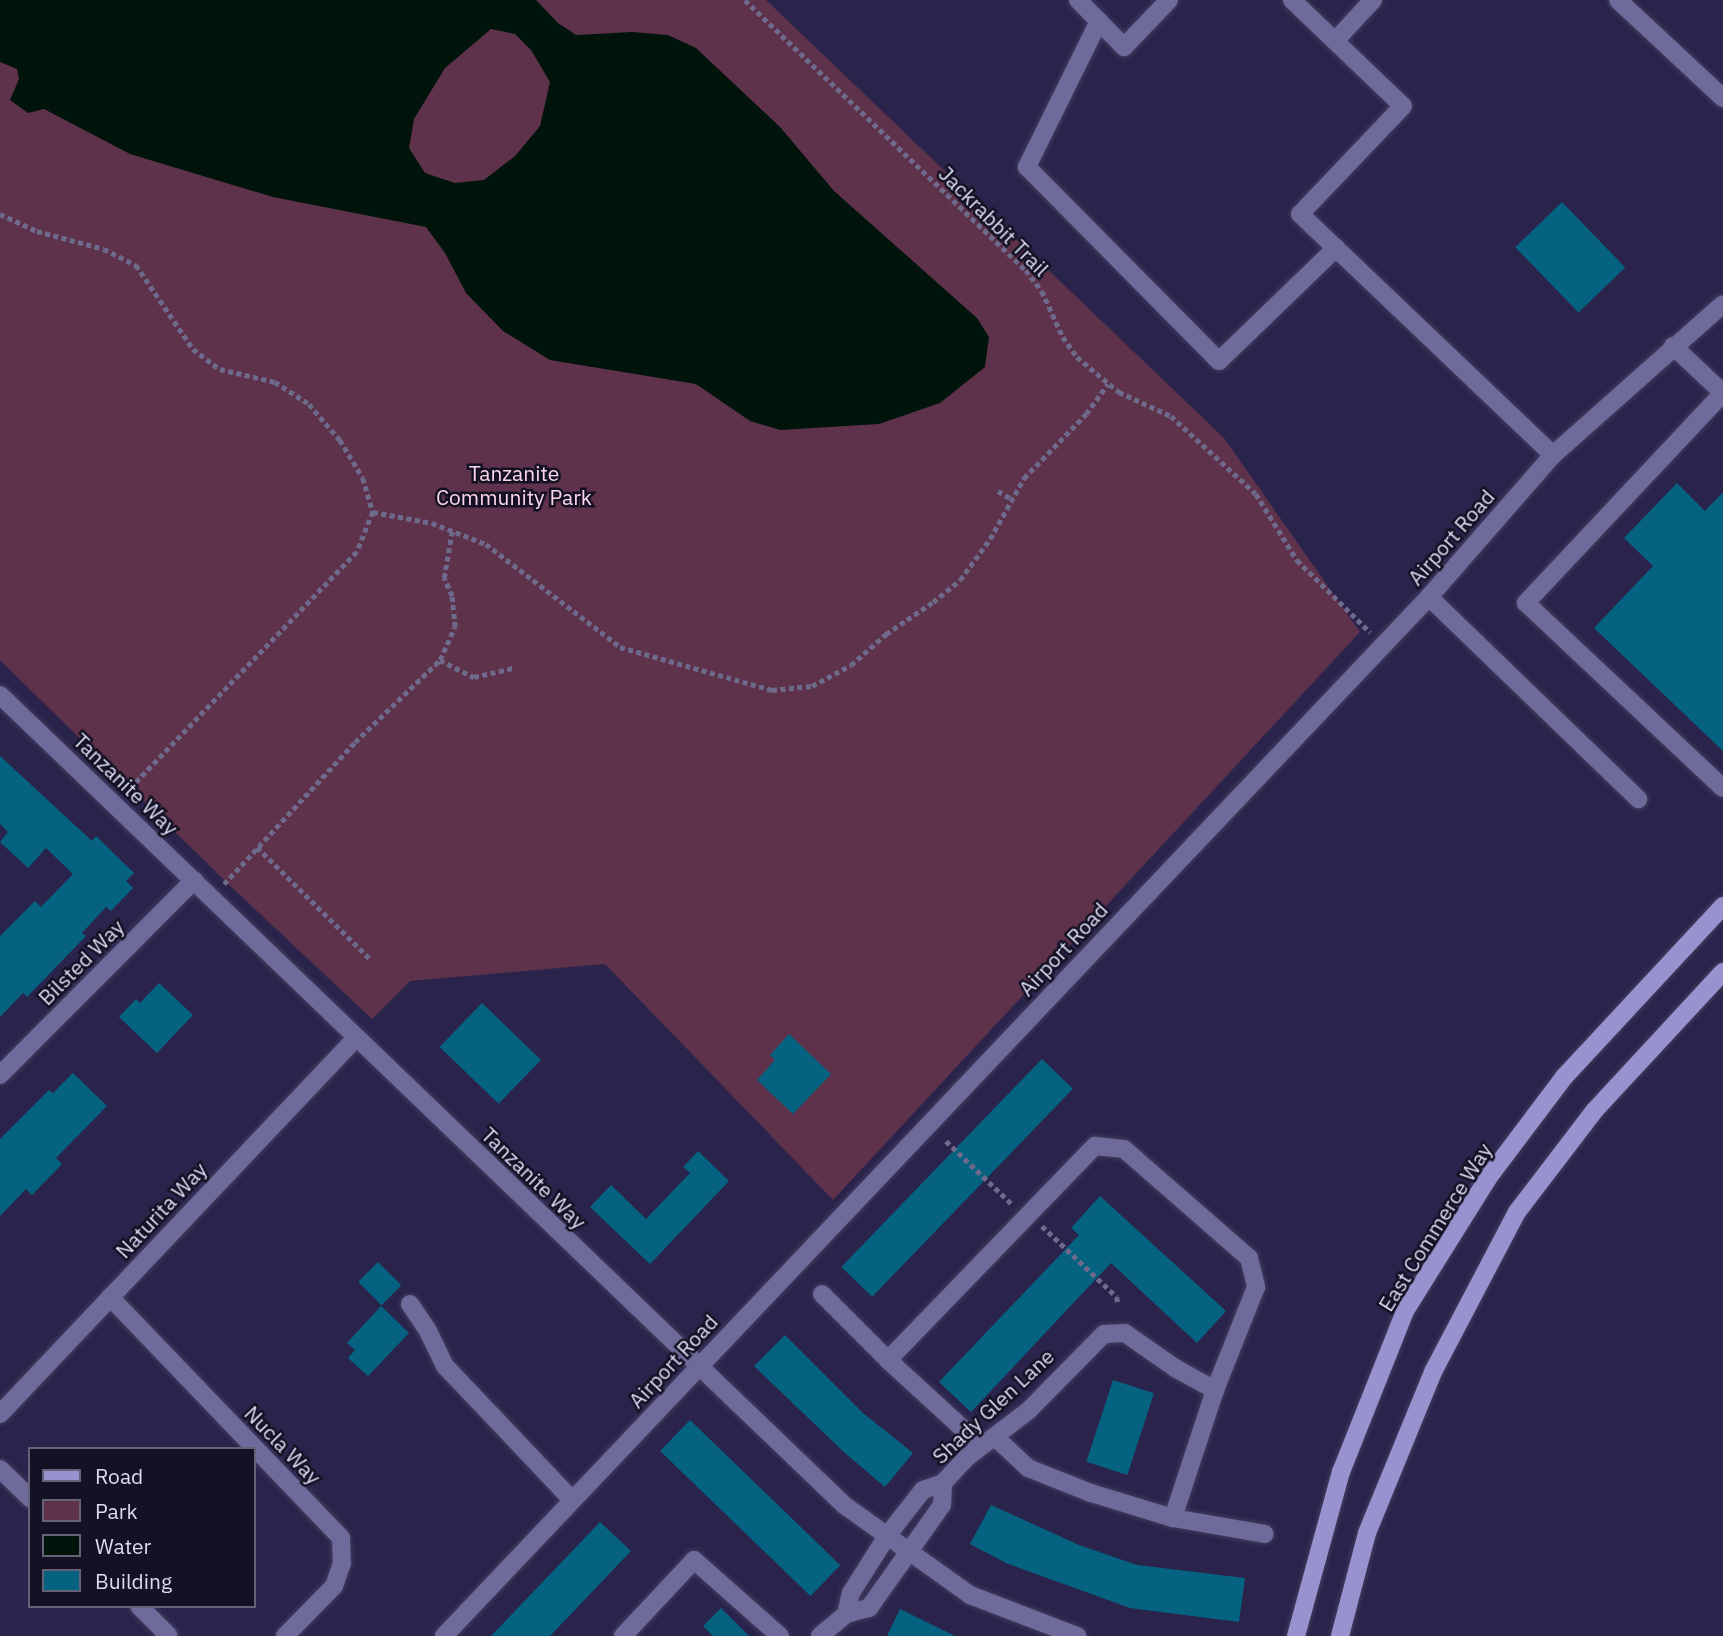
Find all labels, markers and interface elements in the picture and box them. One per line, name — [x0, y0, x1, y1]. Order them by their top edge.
street label: Jackrabbit Trail — [934, 161, 1054, 281]
park label: Tanzanite Community Park — [436, 460, 592, 510]
street label: Airport Road — [1403, 484, 1499, 590]
street label: Tanzanite Way — [68, 728, 184, 840]
street label: Airport Road — [1013, 897, 1113, 1001]
street label: Bilsted Way — [33, 914, 129, 1010]
street label: Tanzanite Way — [476, 1122, 592, 1234]
street label: East Commerce Way — [1373, 1138, 1497, 1316]
street label: Naturita Way — [110, 1157, 212, 1263]
street label: Airport Road — [623, 1309, 723, 1413]
street label: Shady Glen Lane — [927, 1343, 1059, 1469]
street label: Nucla Way — [239, 1401, 327, 1489]
legend — [28, 1447, 256, 1608]
text: Road — [95, 1462, 143, 1490]
text: Park — [95, 1497, 138, 1525]
text: Water — [95, 1532, 151, 1560]
text: Building — [95, 1567, 172, 1595]

